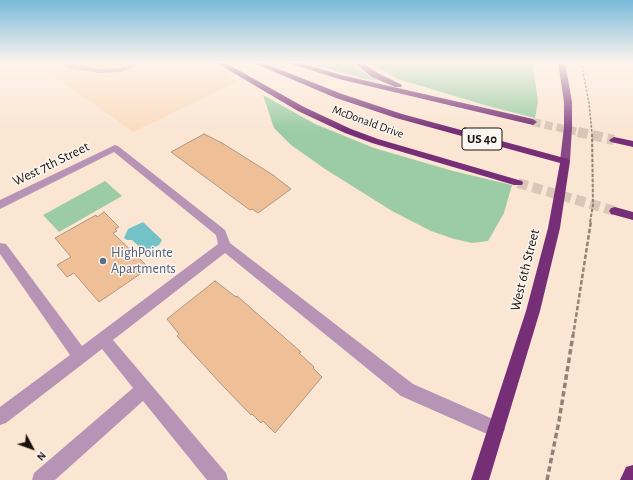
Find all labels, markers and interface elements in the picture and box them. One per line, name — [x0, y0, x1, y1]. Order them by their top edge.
street label: McDonald Drive — [330, 102, 406, 142]
road number: US 40 — [462, 128, 502, 150]
street label: West 7th Street — [10, 138, 92, 190]
street label: West 6th Street — [507, 227, 543, 313]
place label: HighPointe Apartments — [111, 245, 176, 278]
marker: HighPointe Apartments — [98, 256, 108, 266]
north arrow — [12, 428, 52, 468]
text: N — [35, 450, 48, 463]

